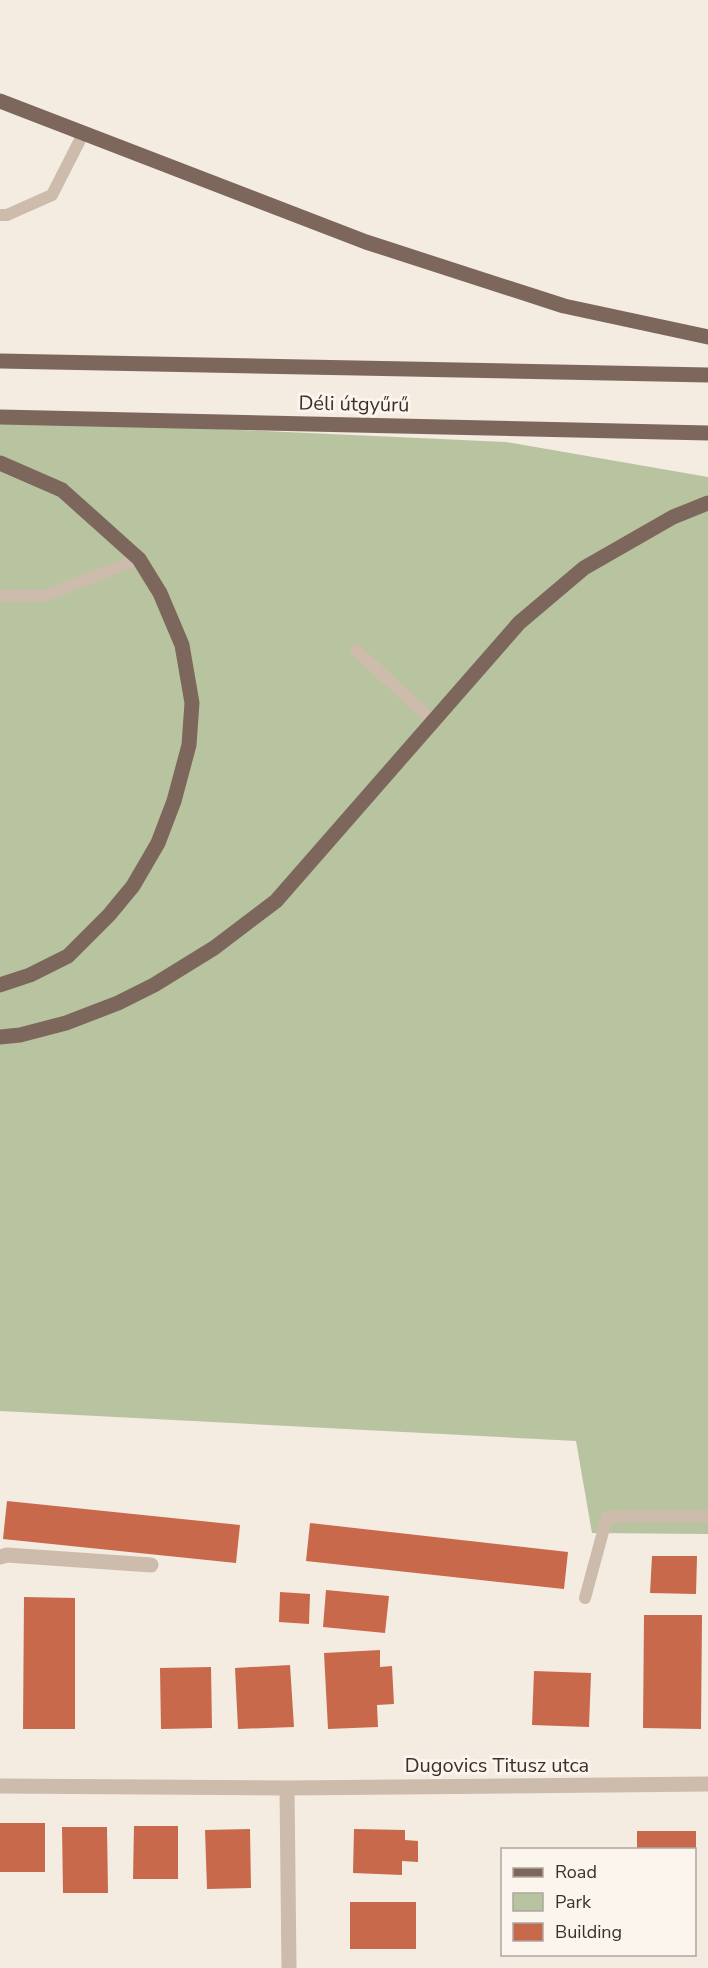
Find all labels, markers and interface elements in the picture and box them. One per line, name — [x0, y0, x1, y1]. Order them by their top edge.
street label: Déli útgyűrű — [298, 390, 410, 418]
street label: Dugovics Titusz utca — [405, 1752, 589, 1779]
legend — [501, 1848, 696, 1956]
text: Road — [555, 1860, 597, 1884]
text: Park — [555, 1890, 592, 1914]
text: Building — [555, 1920, 622, 1944]

